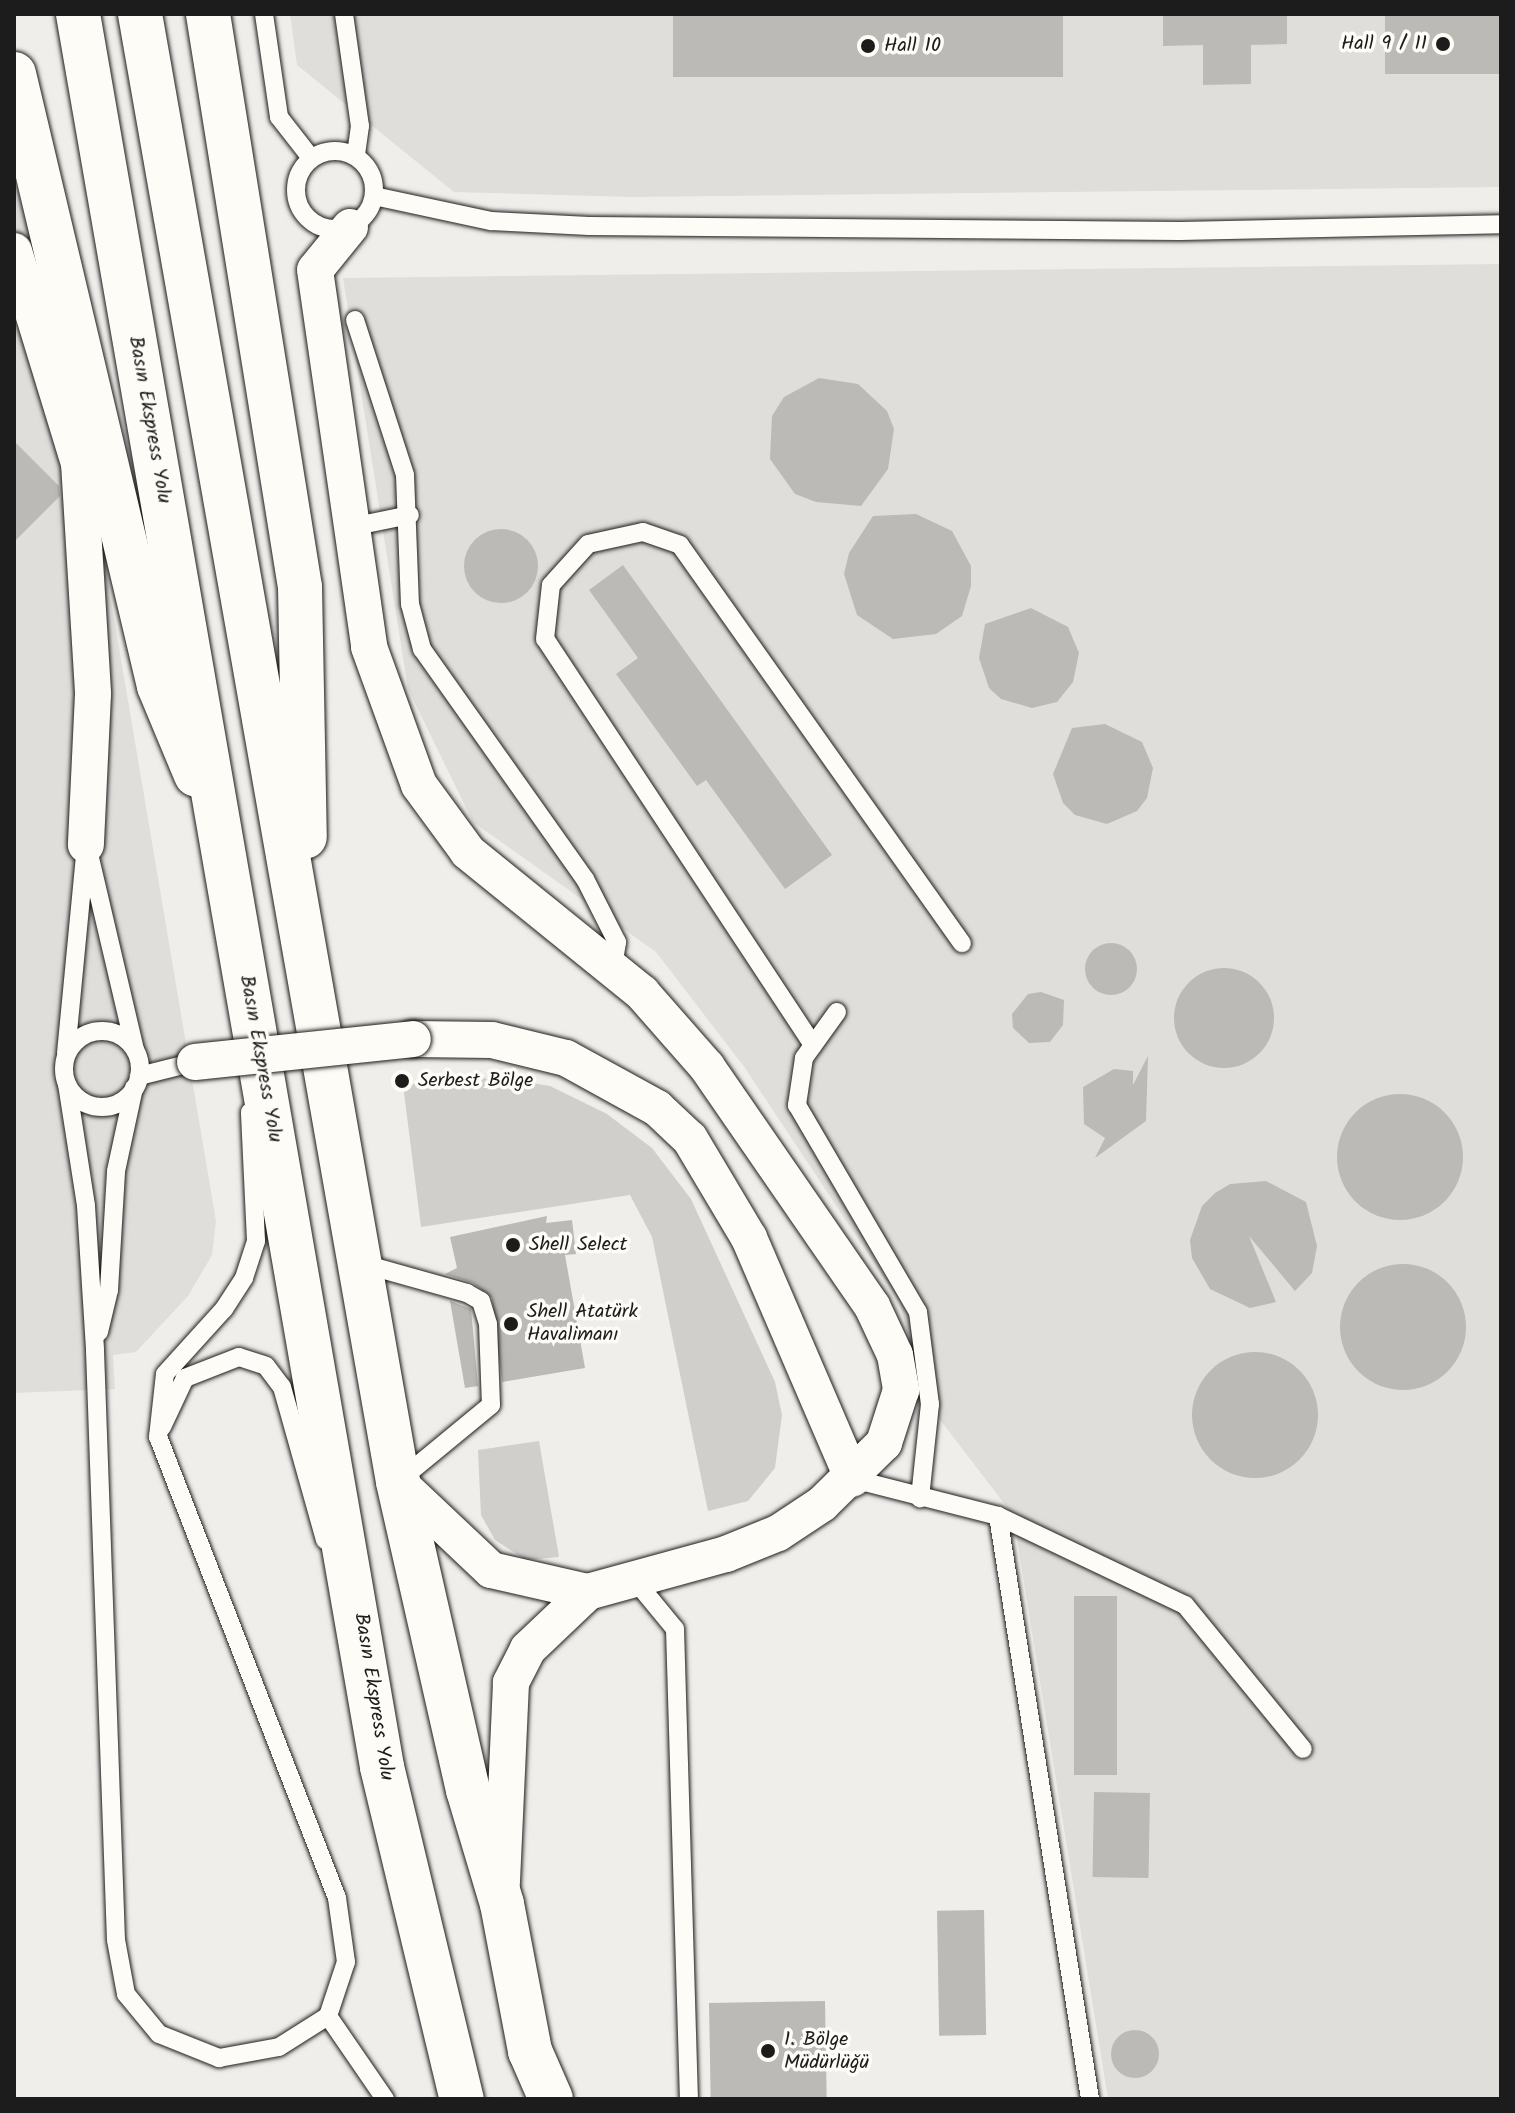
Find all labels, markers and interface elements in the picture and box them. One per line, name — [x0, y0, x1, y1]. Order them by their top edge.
place label: Hall 9 / 11 — [1341, 32, 1427, 56]
place label: Hall 10 — [884, 34, 941, 58]
marker: Hall 9 / 11 — [1434, 35, 1452, 53]
marker: Hall 10 — [859, 37, 877, 55]
street label: Basın Ekspress Yolu — [122, 334, 176, 506]
street label: Basın Ekspress Yolu — [233, 973, 287, 1145]
place label: Serbest Bölge — [418, 1069, 533, 1093]
marker: Serbest Bölge — [393, 1072, 411, 1090]
place label: Shell Select — [529, 1233, 627, 1257]
marker: Shell Select — [504, 1236, 522, 1254]
place label: Shell Atatürk Havalimanı — [527, 1300, 638, 1347]
marker: Shell Atatürk Havalimanı — [502, 1315, 520, 1333]
street label: Basın Ekspress Yolu — [348, 1611, 398, 1783]
place label: 1. Bölge Müdürlüğü — [784, 2028, 869, 2075]
marker: 1. Bölge Müdürlüğü — [759, 2042, 777, 2060]

